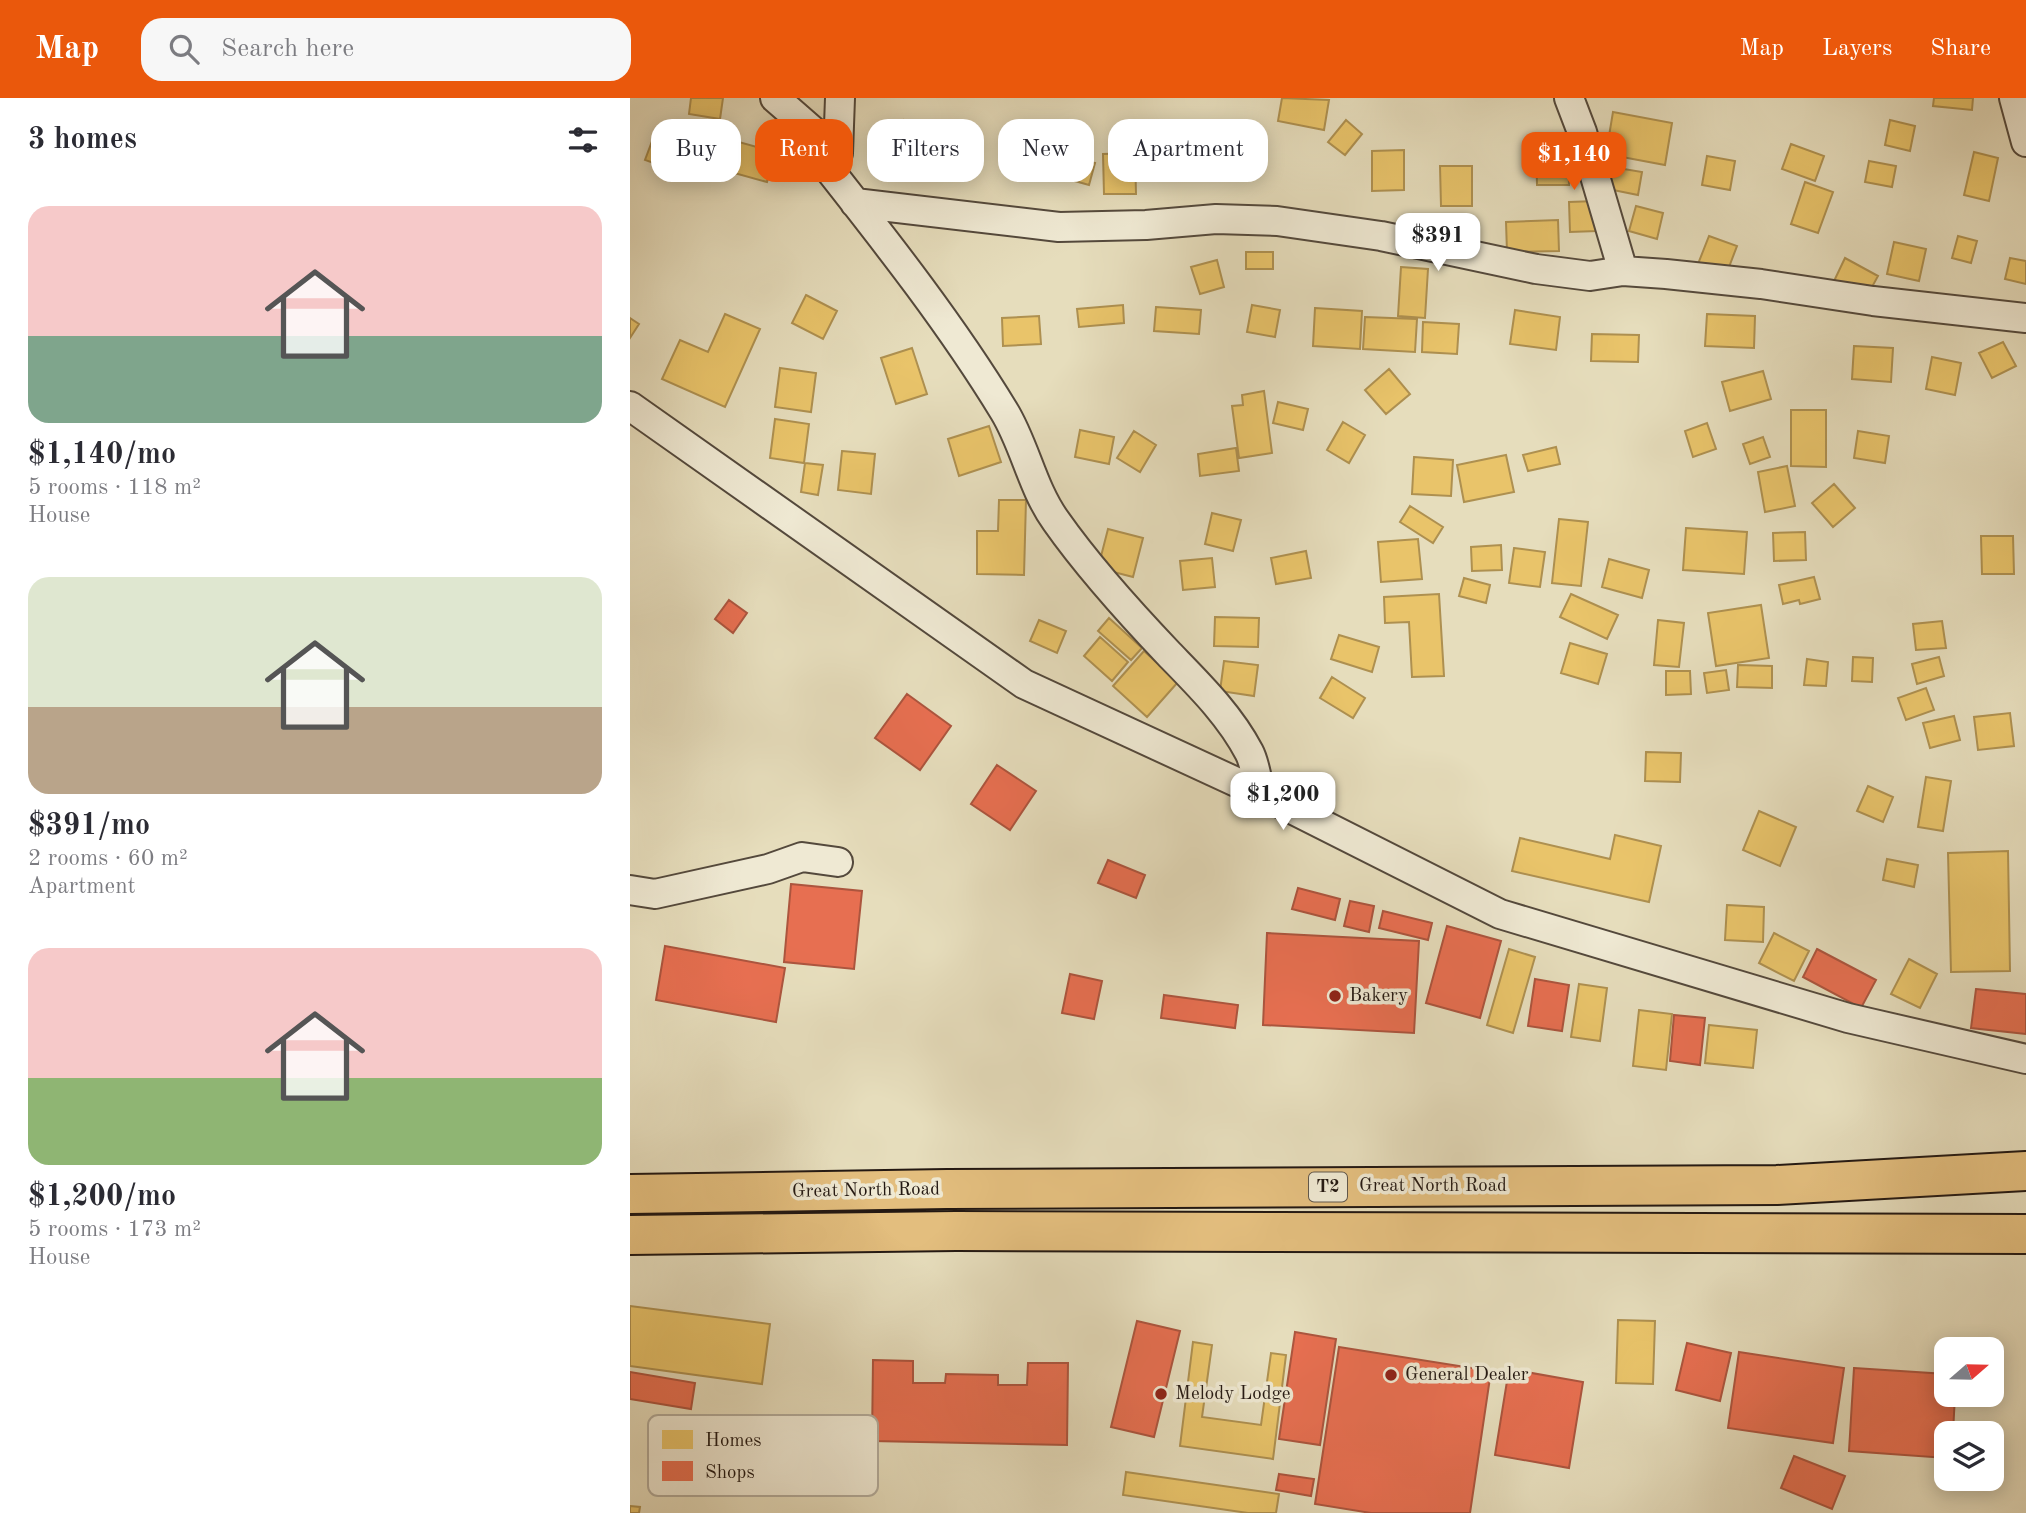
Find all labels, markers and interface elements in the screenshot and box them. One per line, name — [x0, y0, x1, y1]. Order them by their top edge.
search box — [141, 18, 631, 81]
icon: search — [165, 30, 203, 68]
text: Map — [35, 33, 99, 66]
text: Search here — [221, 36, 354, 62]
text: Map — [1740, 37, 1784, 61]
text: Layers — [1822, 37, 1892, 61]
text: Share — [1930, 37, 1991, 61]
chip: Buy — [651, 119, 741, 182]
chip: Rent — [755, 119, 853, 182]
chip: Filters — [867, 119, 984, 182]
chip: New — [998, 119, 1094, 182]
chip: Apartment — [1108, 119, 1268, 182]
icon: filters — [564, 121, 602, 159]
text: 3 homes — [28, 125, 137, 155]
pin: $1,140 — [1517, 132, 1631, 192]
text: $1,140 — [1537, 143, 1611, 166]
pin: $391 — [1397, 214, 1479, 273]
text: $391 — [1411, 224, 1465, 247]
icon: home — [252, 251, 378, 377]
text: $1,140/mo — [28, 440, 176, 470]
text: 5 rooms · 118 m² — [28, 476, 201, 499]
text: House — [28, 504, 90, 527]
icon: home — [252, 622, 378, 748]
pin: $1,200 — [1226, 772, 1340, 832]
text: $1,200 — [1246, 783, 1320, 806]
text: $391/mo — [28, 811, 150, 841]
text: 2 rooms · 60 m² — [28, 847, 188, 870]
text: Apartment — [28, 875, 136, 898]
place label: Bakery — [1349, 987, 1408, 1006]
marker: Bakery — [1327, 988, 1343, 1004]
icon: home — [252, 993, 378, 1119]
road number: T2 — [1309, 1172, 1347, 1202]
street label: Great North Road — [1359, 1177, 1507, 1196]
street label: Great North Road — [792, 1180, 940, 1202]
text: $1,200/mo — [28, 1182, 176, 1212]
text: 5 rooms · 173 m² — [28, 1218, 201, 1241]
text: House — [28, 1246, 90, 1269]
north arrow — [1934, 1337, 2004, 1407]
map controls — [1934, 1337, 2004, 1491]
place label: General Dealer — [1405, 1366, 1529, 1385]
marker: General Dealer — [1383, 1367, 1399, 1383]
place label: Melody Lodge — [1175, 1385, 1291, 1404]
marker: Melody Lodge — [1153, 1386, 1169, 1402]
legend — [648, 1415, 878, 1496]
button: layers — [1934, 1421, 2004, 1491]
text: Homes — [705, 1432, 761, 1451]
text: Shops — [705, 1464, 755, 1483]

